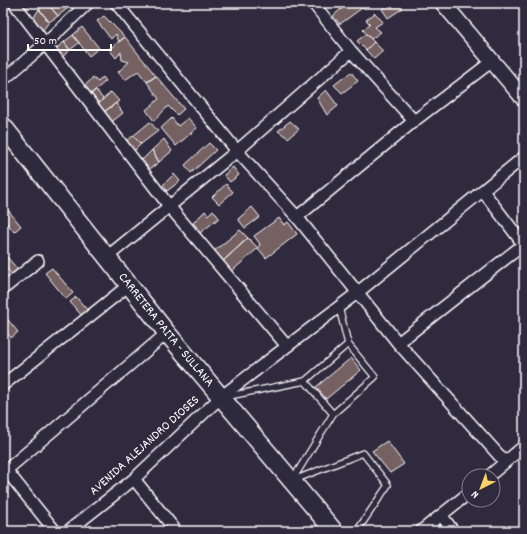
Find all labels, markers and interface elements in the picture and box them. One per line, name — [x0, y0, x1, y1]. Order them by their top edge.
scale bar — [28, 26, 111, 52]
text: 50 m — [34, 33, 57, 50]
street label: CARRETERA PAITA - SULLANA — [113, 269, 218, 391]
street label: AVENIDA ALEJANDRO DIOSES — [86, 391, 204, 501]
north arrow — [461, 468, 501, 508]
text: N — [468, 486, 483, 502]

